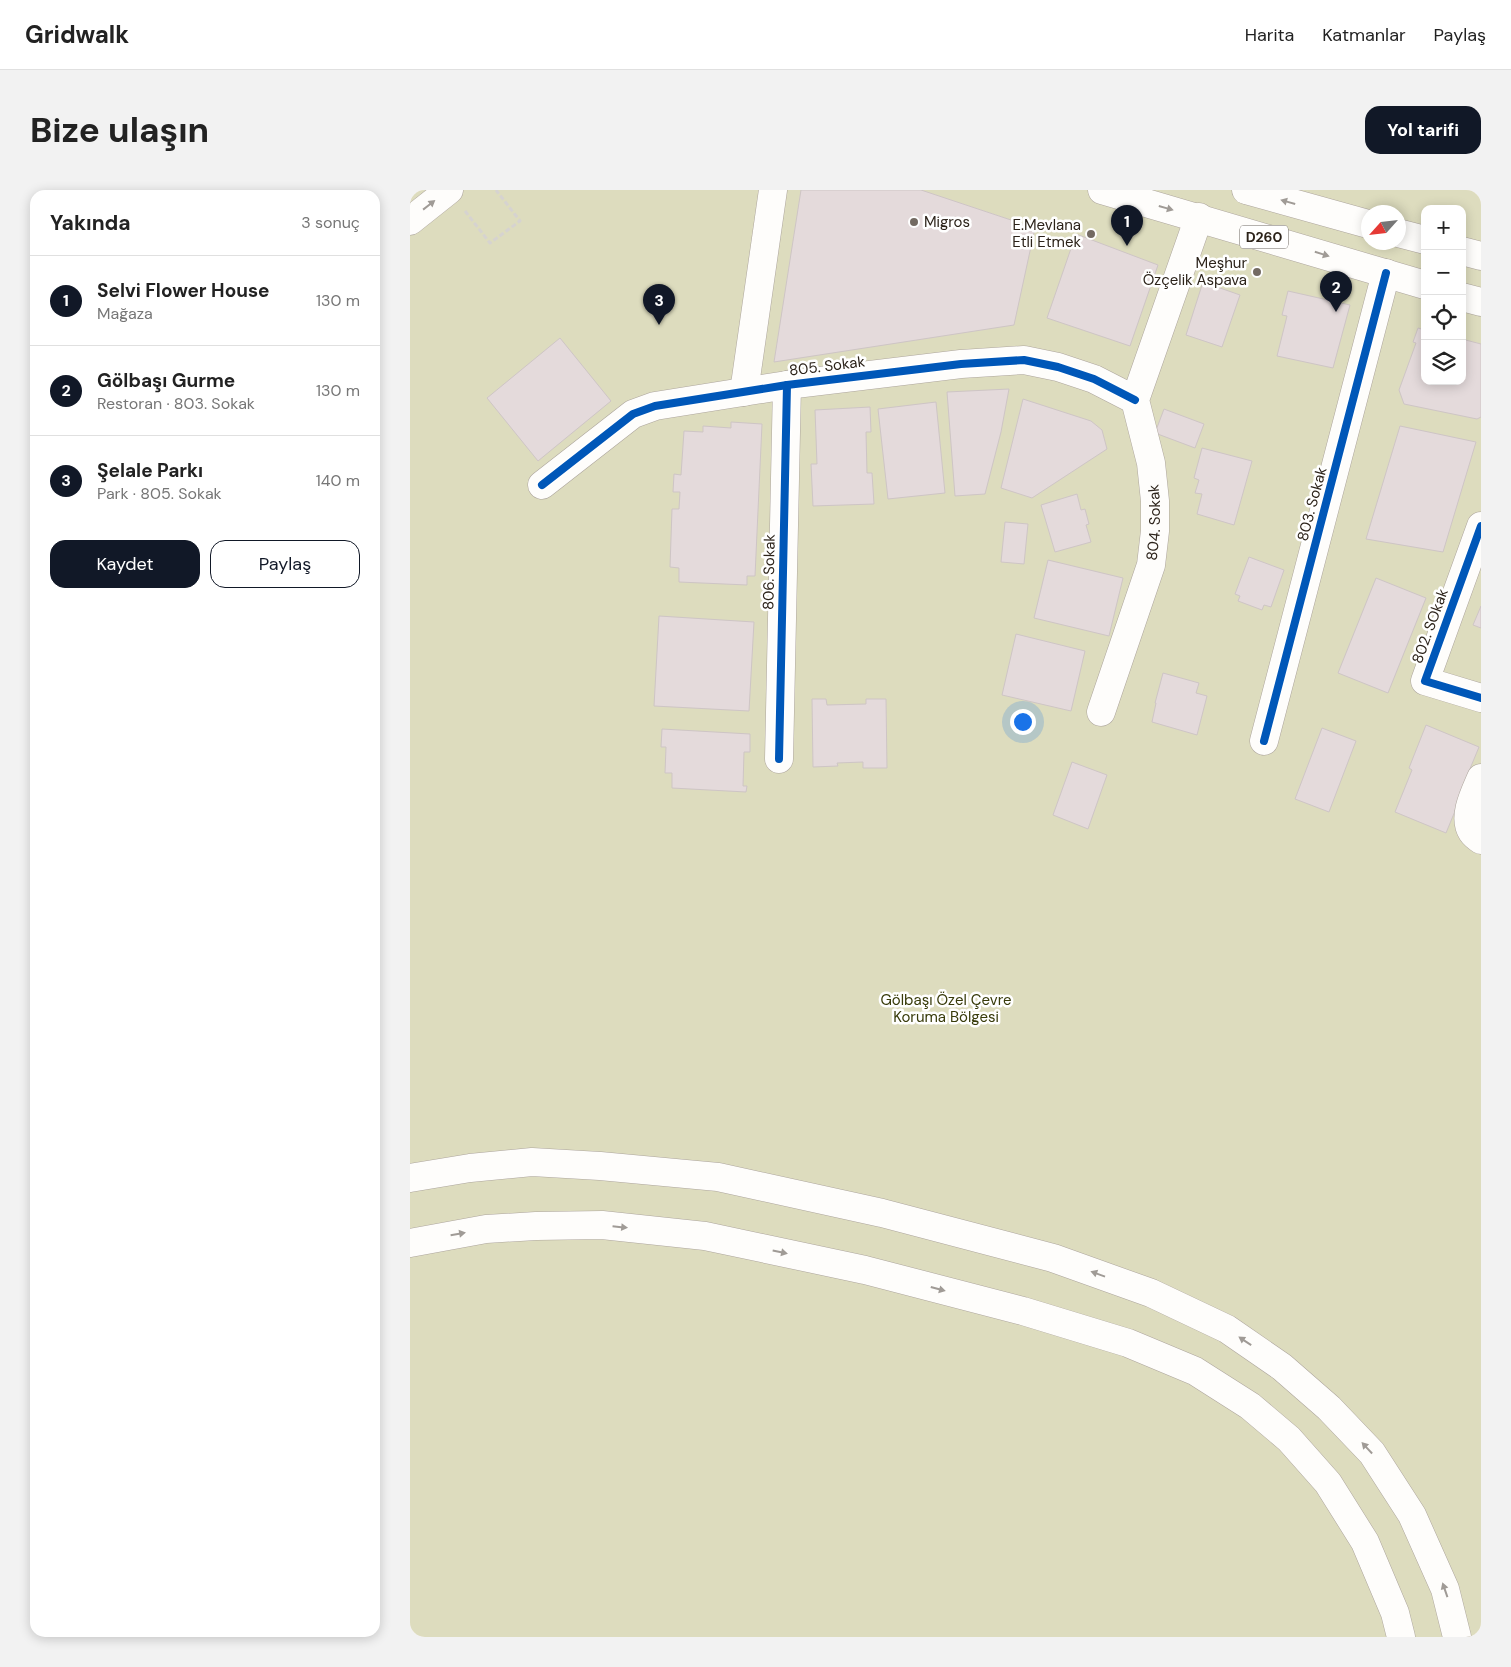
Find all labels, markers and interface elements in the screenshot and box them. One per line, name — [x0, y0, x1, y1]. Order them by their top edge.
text: Gridwalk — [25, 19, 129, 50]
text: Harita — [1245, 23, 1294, 47]
text: Katmanlar — [1322, 23, 1406, 47]
text: Paylaş — [1434, 23, 1486, 47]
button: Yol tarifi — [1365, 106, 1481, 154]
text: Bize ulaşın — [30, 107, 209, 153]
one-way arrow — [1280, 197, 1295, 205]
one-way arrow — [422, 200, 435, 211]
one-way arrow — [1159, 204, 1174, 212]
pin: 1 — [1111, 205, 1143, 246]
north arrow — [1361, 205, 1406, 250]
map controls — [1421, 205, 1466, 385]
button: + — [1421, 205, 1466, 250]
text: Yakında — [50, 209, 131, 237]
text: 3 sonuç — [301, 212, 360, 233]
place label: Migros — [924, 212, 970, 232]
place label: E.Mevlana Etli Etmek — [1012, 215, 1081, 252]
marker: Migros — [908, 216, 920, 228]
road number: D260 — [1240, 226, 1288, 248]
marker: E.Mevlana Etli Etmek — [1085, 228, 1097, 240]
button: − — [1421, 250, 1466, 295]
one-way arrow — [1315, 251, 1330, 259]
place label: Meşhur Özçelik Aspava — [1143, 253, 1247, 290]
marker: Meşhur Özçelik Aspava — [1251, 266, 1263, 278]
pin: 2 — [1320, 271, 1352, 312]
text: Selvi Flower House — [97, 278, 270, 303]
pin: 3 — [643, 284, 675, 325]
text: 1 — [63, 290, 69, 311]
text: 130 m — [316, 290, 360, 311]
button: locate — [1421, 295, 1466, 340]
text: Mağaza — [97, 303, 153, 324]
button: layers — [1421, 340, 1466, 385]
street label: 805. Sokak — [788, 351, 867, 381]
text: Gölbaşı Gurme — [97, 368, 235, 393]
text: 2 — [61, 380, 71, 401]
text: 130 m — [316, 380, 360, 401]
text: Restoran · 803. Sokak — [97, 393, 255, 414]
text: Şelale Parkı — [97, 458, 203, 483]
street label: 803. Sokak — [1293, 464, 1332, 543]
text: 3 — [61, 470, 71, 491]
text: 140 m — [316, 470, 360, 491]
text: Park · 805. Sokak — [97, 483, 222, 504]
street label: 804. Sokak — [1142, 483, 1165, 562]
street label: 806. Sokak — [758, 533, 780, 610]
button: Kaydet — [50, 540, 200, 588]
button: Paylaş — [210, 540, 360, 588]
street label: 802. SOkak — [1407, 585, 1453, 666]
your location — [1010, 709, 1036, 735]
park label: Gölbaşı Özel Çevre Koruma Bölgesi — [880, 990, 1012, 1027]
one-way arrow — [612, 1223, 628, 1231]
one-way arrow — [450, 1230, 466, 1238]
one-way arrow — [773, 1249, 789, 1257]
one-way arrow — [1090, 1270, 1105, 1278]
one-way arrow — [931, 1285, 946, 1293]
one-way arrow — [1238, 1336, 1252, 1346]
one-way arrow — [1361, 1443, 1373, 1455]
one-way arrow — [1441, 1582, 1449, 1597]

